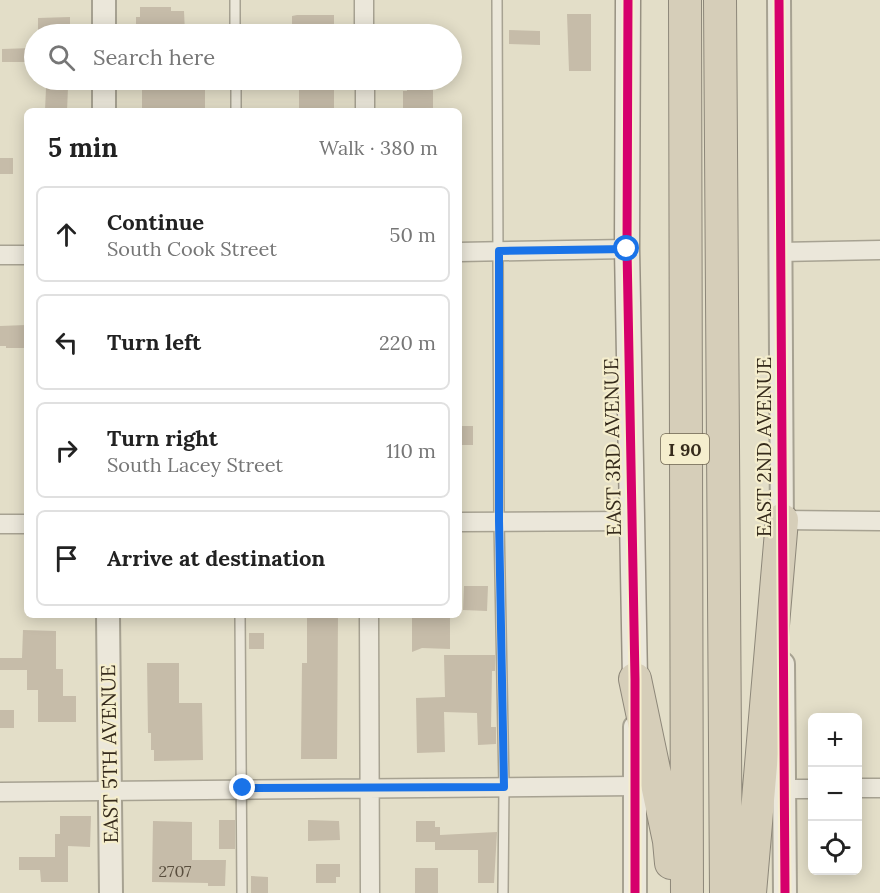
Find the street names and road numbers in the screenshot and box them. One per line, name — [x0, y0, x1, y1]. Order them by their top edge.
street label: EAST 2ND AVENUE — [751, 357, 776, 537]
street label: EAST 3RD AVENUE — [598, 358, 626, 536]
road number: I 90 — [661, 434, 709, 464]
street label: EAST 5TH AVENUE — [95, 664, 123, 844]

